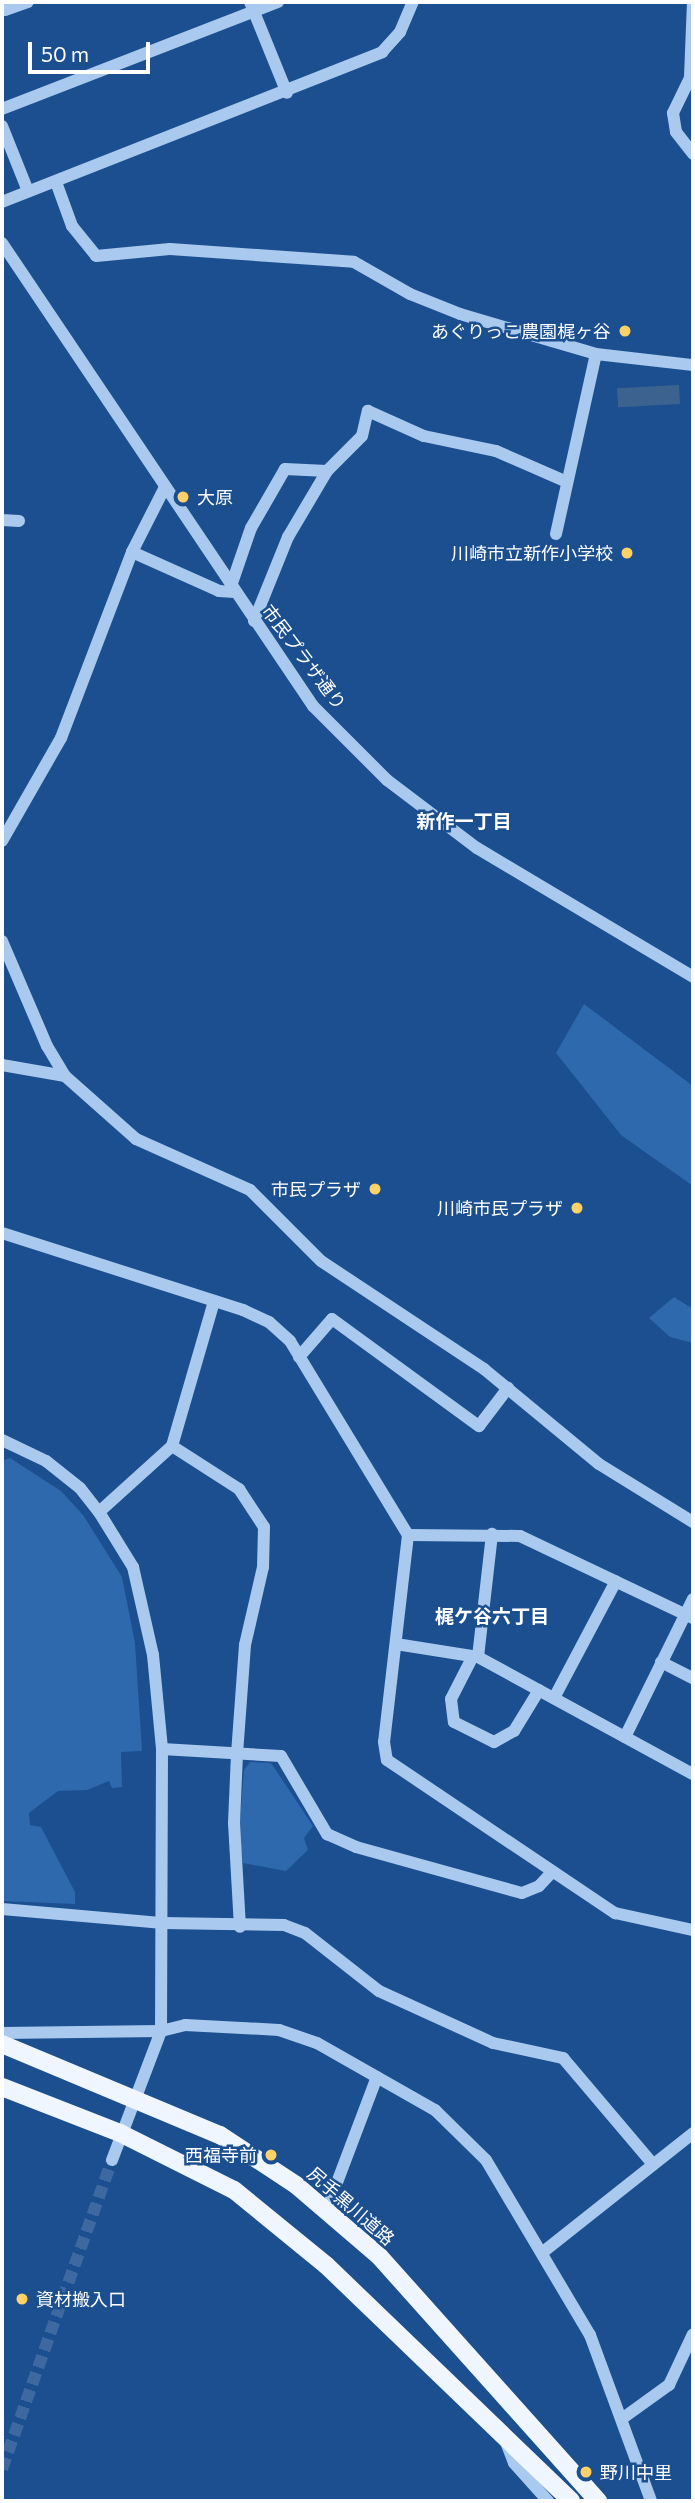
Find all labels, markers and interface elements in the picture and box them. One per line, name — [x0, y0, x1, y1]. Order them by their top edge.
scale bar — [32, 28, 154, 72]
text: 50 m — [41, 41, 89, 66]
place label: あぐりっこ農園梶ヶ谷 — [431, 320, 611, 342]
marker: あぐりっこ農園梶ヶ谷 — [617, 323, 633, 339]
place label: 大原 — [197, 486, 233, 508]
marker: 大原 — [175, 489, 191, 505]
place label: 川崎市立新作小学校 — [451, 542, 613, 564]
marker: 川崎市立新作小学校 — [619, 545, 635, 561]
street label: 市民プラザ通り — [257, 600, 351, 714]
district label: 新作一丁目 — [417, 810, 511, 832]
place label: 市民プラザ — [271, 1178, 361, 1200]
marker: 市民プラザ — [367, 1181, 383, 1197]
place label: 川崎市民プラザ — [437, 1197, 563, 1219]
marker: 川崎市民プラザ — [569, 1200, 585, 1216]
district label: 梶ケ谷六丁目 — [435, 1605, 549, 1627]
place label: 西福寺前 — [185, 2144, 257, 2166]
marker: 西福寺前 — [263, 2147, 279, 2163]
street label: 尻手黒川道路 — [303, 2162, 399, 2250]
place label: 資材搬入口 — [36, 2288, 126, 2310]
marker: 資材搬入口 — [14, 2291, 30, 2307]
place label: 野川中里 — [600, 2461, 672, 2483]
marker: 野川中里 — [578, 2464, 594, 2480]

